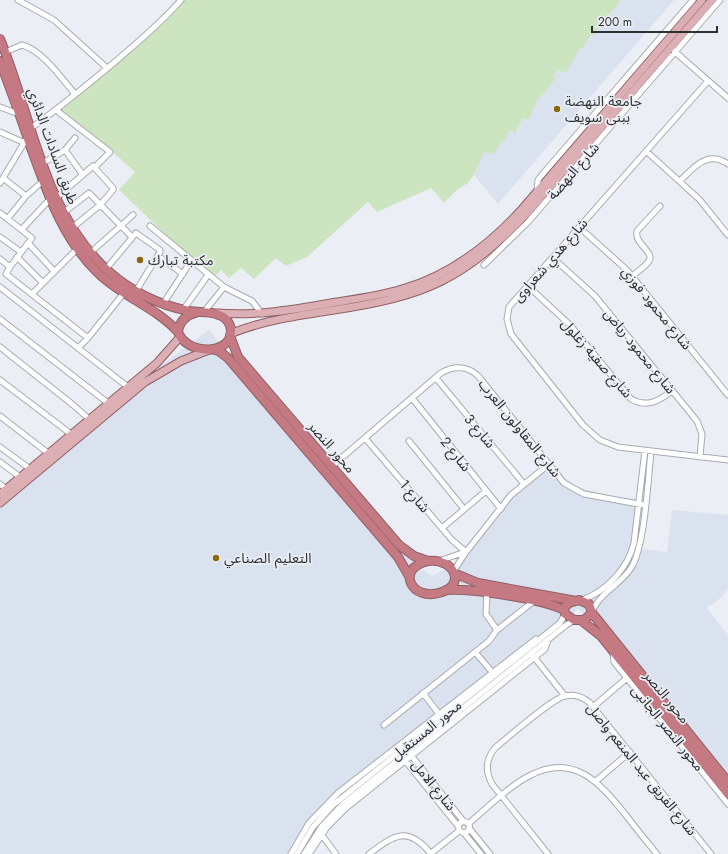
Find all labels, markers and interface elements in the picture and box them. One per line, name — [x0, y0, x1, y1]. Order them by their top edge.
scale bar — [592, 8, 717, 34]
text: 200 m — [598, 13, 632, 31]
street label: طريق السادات الدائري — [21, 85, 83, 208]
place label: جامعة النهضة ببنى سويف — [565, 91, 642, 127]
marker: جامعة النهضة ببنى سويف — [552, 104, 562, 114]
street label: شارع النهضة — [542, 138, 604, 205]
street label: شارع هدي شعراوى — [508, 214, 593, 307]
place label: مكتبة تبارك — [148, 250, 214, 270]
marker: مكتبة تبارك — [135, 255, 145, 265]
street label: شارع محمود فوزي — [616, 262, 697, 355]
street label: شارع محمود رياض — [599, 304, 681, 399]
street label: شارع صفية زغلول — [556, 314, 637, 403]
street label: شارع المقاولون العرب — [473, 374, 566, 482]
street label: شارع 3 — [459, 410, 500, 453]
street label: محور النصر — [303, 416, 360, 477]
street label: شارع 2 — [435, 432, 476, 476]
street label: شارع 1 — [394, 475, 435, 518]
place label: التعليم الصناعي — [224, 548, 311, 569]
marker: التعليم الصناعي — [211, 553, 221, 563]
street label: محور النصر — [639, 666, 695, 728]
street label: محور النصر الجانبى — [627, 681, 709, 775]
street label: محور المستقبل — [386, 695, 466, 765]
street label: شارع الفريق عبد المنعم واصل — [581, 698, 702, 840]
street label: شارع الامل — [406, 755, 461, 815]

